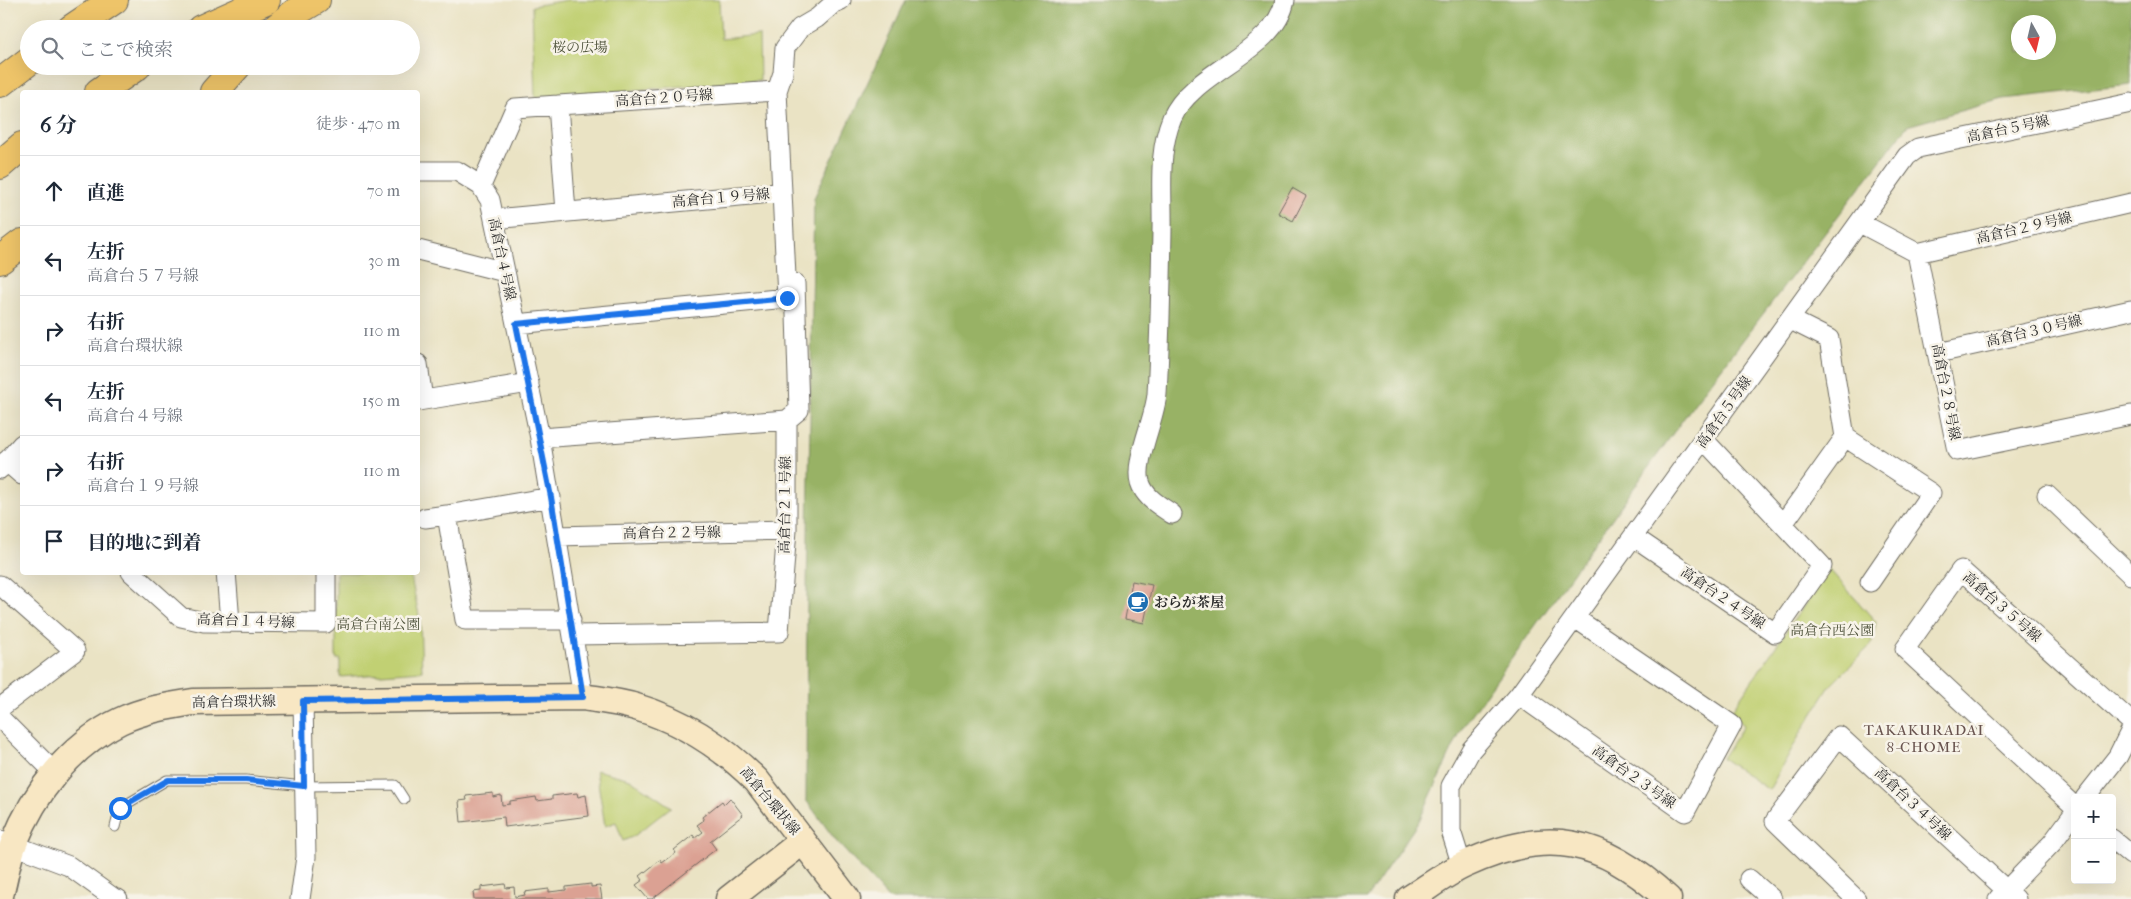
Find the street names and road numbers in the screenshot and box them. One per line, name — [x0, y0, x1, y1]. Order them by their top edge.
street label: 高倉台２０号線 — [615, 86, 713, 110]
street label: 高倉台５号線 — [1965, 112, 2051, 146]
street label: 高倉台１９号線 — [671, 185, 771, 211]
street label: 高倉台２９号線 — [1974, 209, 2074, 247]
street label: 高倉台４号線 — [485, 216, 519, 302]
street label: 高倉台３０号線 — [1984, 312, 2084, 350]
street label: 高倉台２８号線 — [1928, 342, 1964, 442]
street label: 高倉台５号線 — [1693, 373, 1755, 451]
street label: 高倉台２１号線 — [776, 456, 794, 554]
street label: 高倉台２２号線 — [623, 524, 721, 542]
street label: 高倉台２４号線 — [1678, 564, 1768, 632]
street label: 高倉台３５号線 — [1959, 568, 2045, 646]
street label: 高倉台１４号線 — [197, 611, 295, 631]
street label: 高倉台環状線 — [192, 693, 276, 711]
street label: 高倉台２３号線 — [1589, 742, 1679, 812]
street label: 高倉台環状線 — [736, 763, 804, 839]
street label: 高倉台３４号線 — [1871, 764, 1955, 844]

